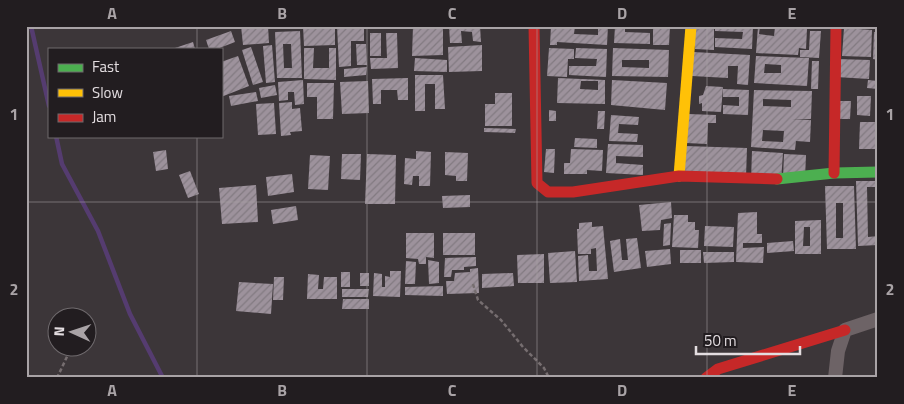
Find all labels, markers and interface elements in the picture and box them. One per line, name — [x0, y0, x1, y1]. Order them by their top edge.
text: A — [107, 1, 117, 25]
text: B — [277, 1, 287, 25]
text: C — [448, 1, 457, 25]
text: D — [617, 1, 627, 25]
text: E — [788, 1, 797, 25]
legend — [48, 48, 222, 138]
text: Fast — [92, 55, 120, 78]
text: Slow — [92, 81, 123, 104]
text: 1 — [10, 102, 18, 126]
text: 1 — [886, 102, 894, 126]
text: Jam — [92, 105, 116, 128]
text: 2 — [10, 277, 18, 301]
text: 2 — [886, 277, 894, 301]
north arrow — [48, 306, 98, 356]
scale bar — [696, 324, 800, 356]
text: N — [48, 326, 69, 337]
text: 50 m — [704, 329, 737, 352]
text: A — [107, 378, 117, 402]
text: B — [277, 378, 287, 402]
text: C — [448, 378, 457, 402]
text: D — [617, 378, 627, 402]
text: E — [788, 378, 797, 402]

